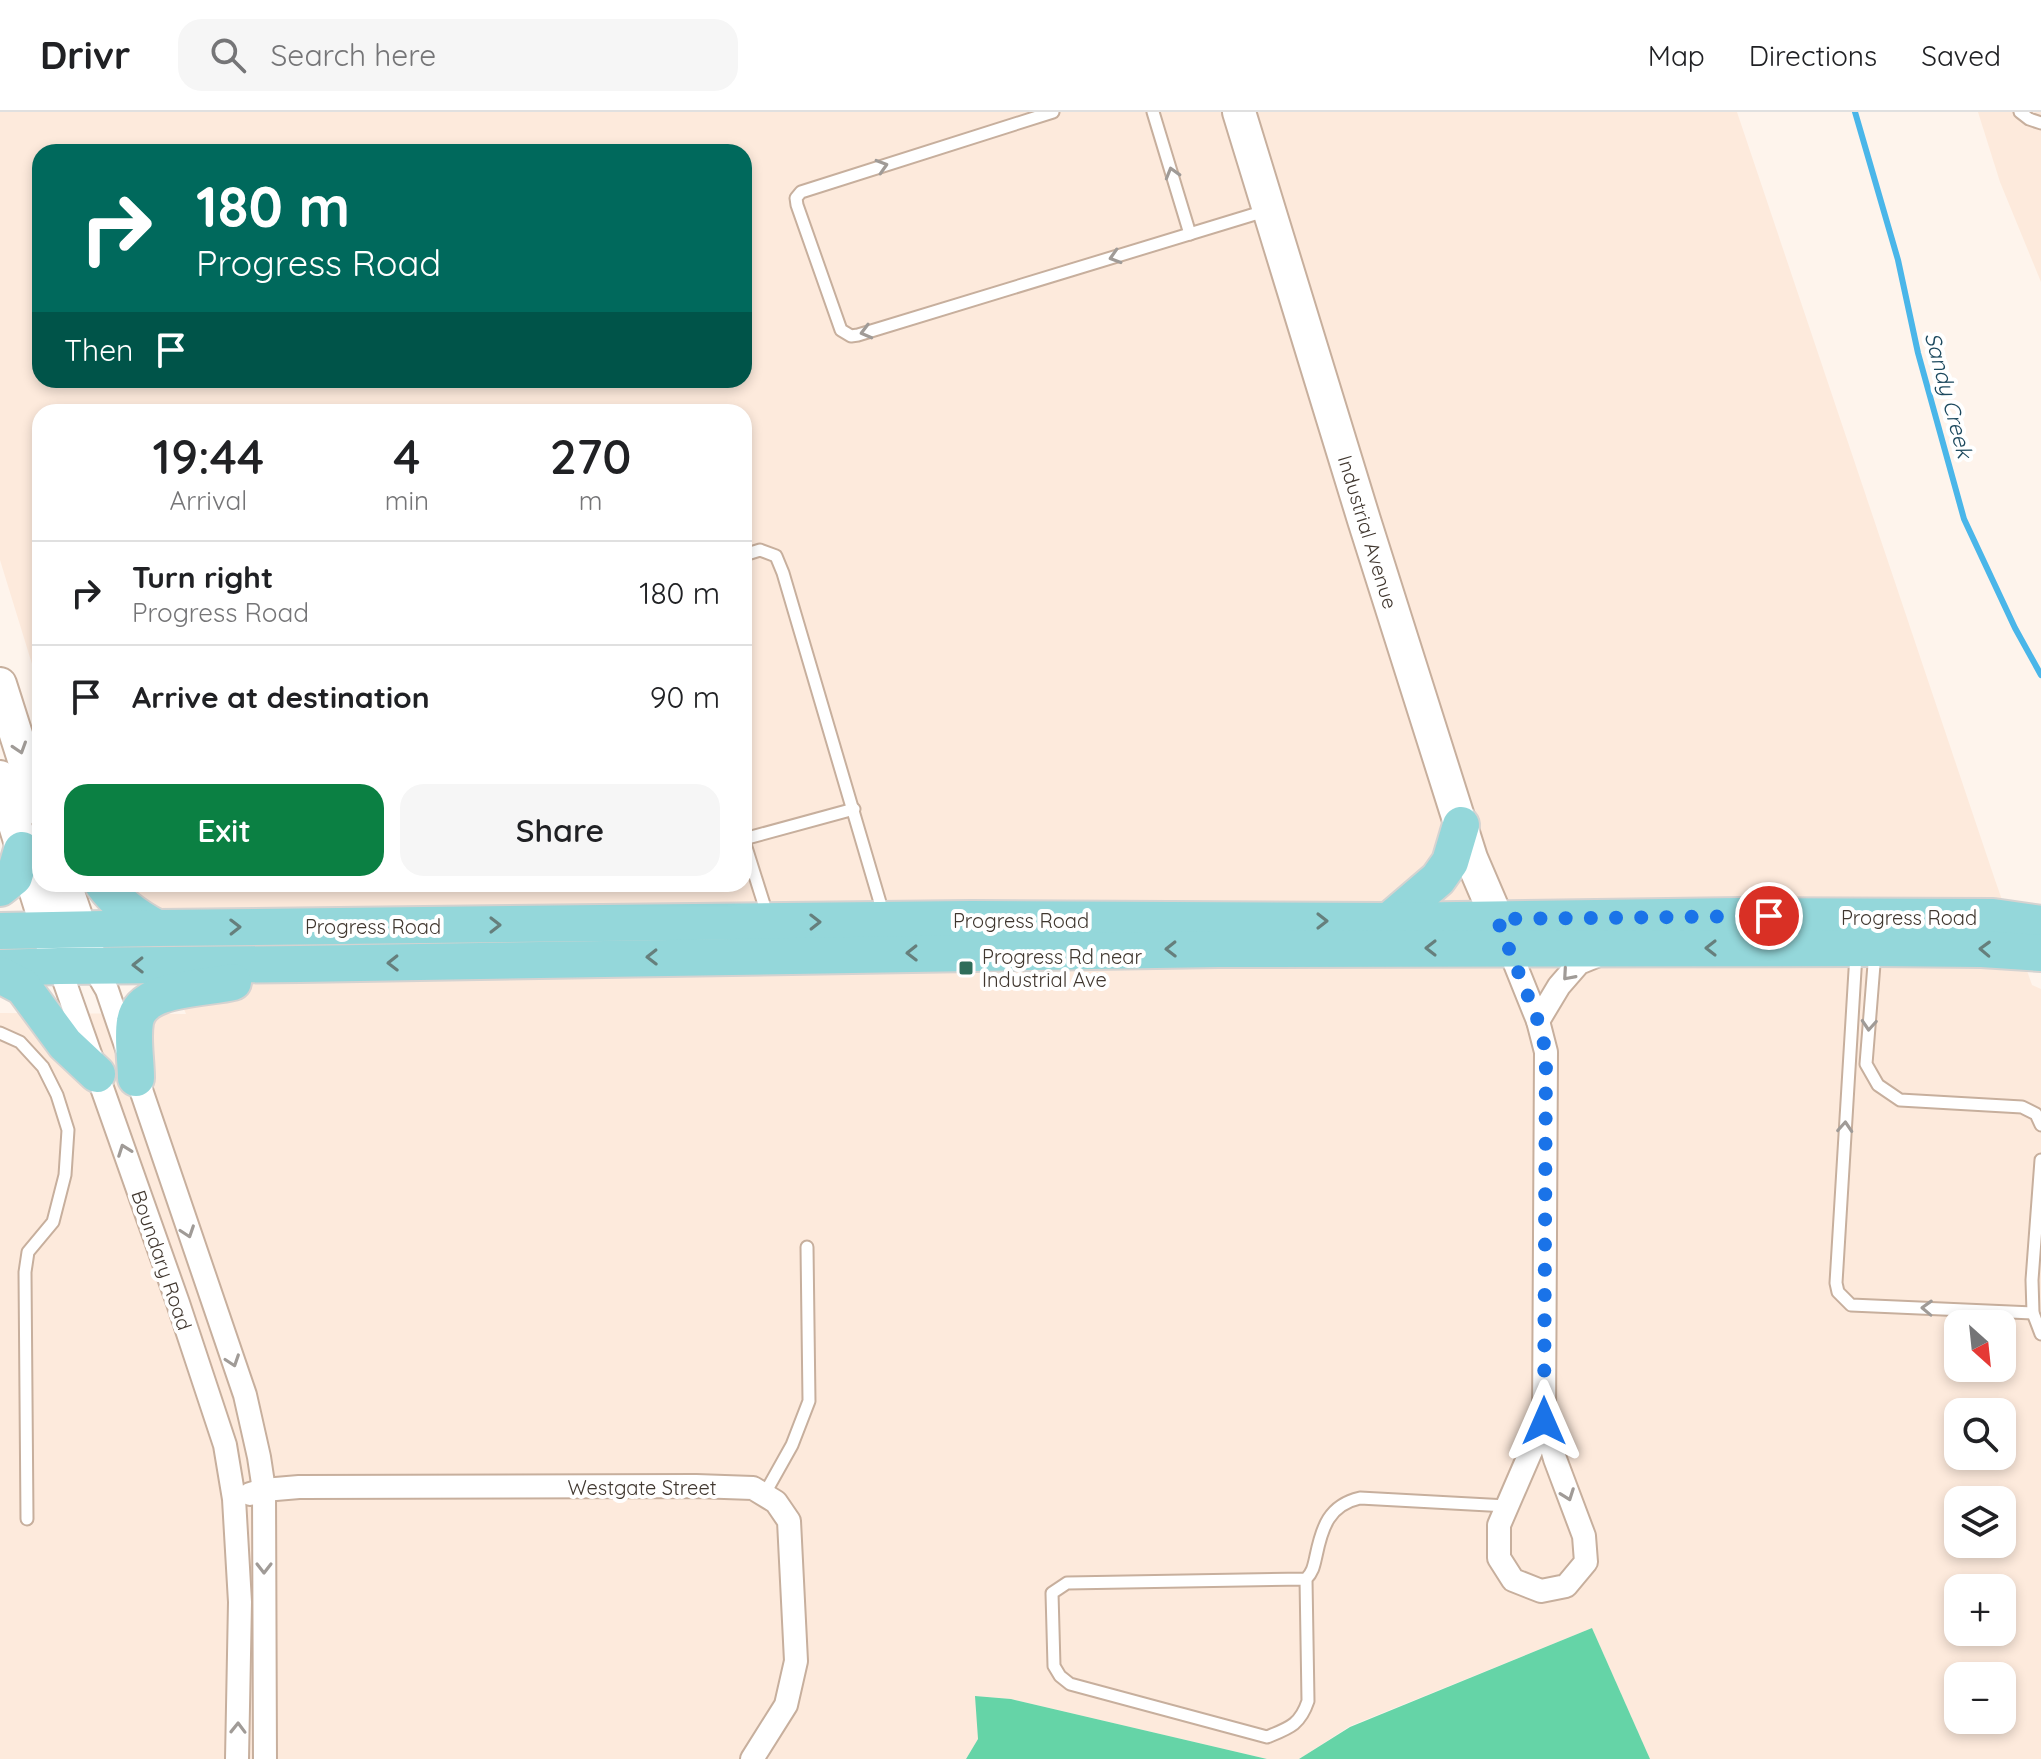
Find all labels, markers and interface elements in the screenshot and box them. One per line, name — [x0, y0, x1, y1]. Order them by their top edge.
search box — [178, 19, 738, 91]
text: Drivr — [40, 31, 130, 79]
icon: search — [206, 33, 250, 77]
text: Search here — [270, 36, 436, 74]
text: Map — [1648, 38, 1705, 73]
text: Directions — [1749, 38, 1877, 73]
text: Saved — [1921, 38, 2001, 73]
one-way arrow — [875, 159, 889, 175]
one-way arrow — [1164, 167, 1181, 181]
text: 180 m — [196, 171, 350, 241]
icon: right — [64, 176, 168, 280]
text: Progress Road — [196, 240, 441, 285]
one-way arrow — [1109, 248, 1122, 264]
one-way arrow — [860, 323, 874, 339]
icon: arrive — [149, 328, 193, 372]
water label: Sandy Creek — [1919, 329, 1980, 463]
text: Then — [64, 331, 133, 369]
text: 19:44 — [153, 426, 264, 486]
text: 4 — [393, 426, 421, 486]
text: 270 — [550, 426, 631, 486]
street label: Industrial Avenue — [1333, 452, 1403, 612]
text: Arrival — [169, 484, 247, 517]
text: min — [385, 484, 429, 517]
text: m — [579, 484, 602, 517]
text: Turn right — [132, 558, 273, 596]
icon: right — [64, 571, 108, 615]
text: 180 m — [639, 574, 720, 612]
text: Progress Road — [132, 596, 309, 629]
icon: arrive — [64, 675, 108, 719]
text: Arrive at destination — [132, 678, 430, 716]
text: 90 m — [650, 678, 720, 716]
one-way arrow — [11, 741, 27, 755]
button: Exit — [64, 784, 384, 876]
button: Share — [400, 784, 720, 876]
pin — [1735, 882, 1803, 950]
icon: arrive — [1747, 894, 1791, 938]
street label: Progress Road — [1841, 905, 1977, 930]
street label: Progress Road — [953, 908, 1089, 933]
one-way arrow — [1316, 912, 1329, 930]
one-way arrow — [809, 913, 822, 931]
street label: Progress Road — [305, 914, 441, 939]
one-way arrow — [489, 916, 502, 934]
one-way arrow — [229, 918, 242, 936]
one-way arrow — [1424, 939, 1437, 957]
one-way arrow — [1704, 939, 1717, 957]
one-way arrow — [1164, 941, 1177, 958]
one-way arrow — [1978, 941, 1991, 958]
one-way arrow — [905, 944, 918, 962]
place label: Progress Rd near Industrial Ave — [982, 944, 1142, 992]
one-way arrow — [645, 949, 658, 966]
one-way arrow — [386, 954, 399, 971]
one-way arrow — [131, 956, 144, 974]
marker: Progress Rd near Industrial Ave — [957, 959, 975, 977]
one-way arrow — [1563, 966, 1578, 981]
one-way arrow — [1861, 1019, 1878, 1032]
one-way arrow — [1836, 1120, 1853, 1133]
one-way arrow — [117, 1144, 133, 1158]
street label: Boundary Road — [126, 1187, 198, 1333]
one-way arrow — [179, 1224, 195, 1238]
one-way arrow — [1920, 1300, 1933, 1317]
north arrow — [1944, 1310, 2016, 1382]
map controls — [1944, 1310, 2016, 1734]
one-way arrow — [224, 1354, 240, 1368]
position arrow — [1502, 1379, 1586, 1463]
button: search — [1944, 1398, 2016, 1470]
street label: Westgate Street — [568, 1475, 717, 1500]
button: layers — [1944, 1486, 2016, 1558]
one-way arrow — [1559, 1487, 1575, 1501]
one-way arrow — [255, 1562, 273, 1575]
button: + — [1944, 1574, 2016, 1646]
button: − — [1944, 1662, 2016, 1734]
one-way arrow — [229, 1721, 246, 1734]

